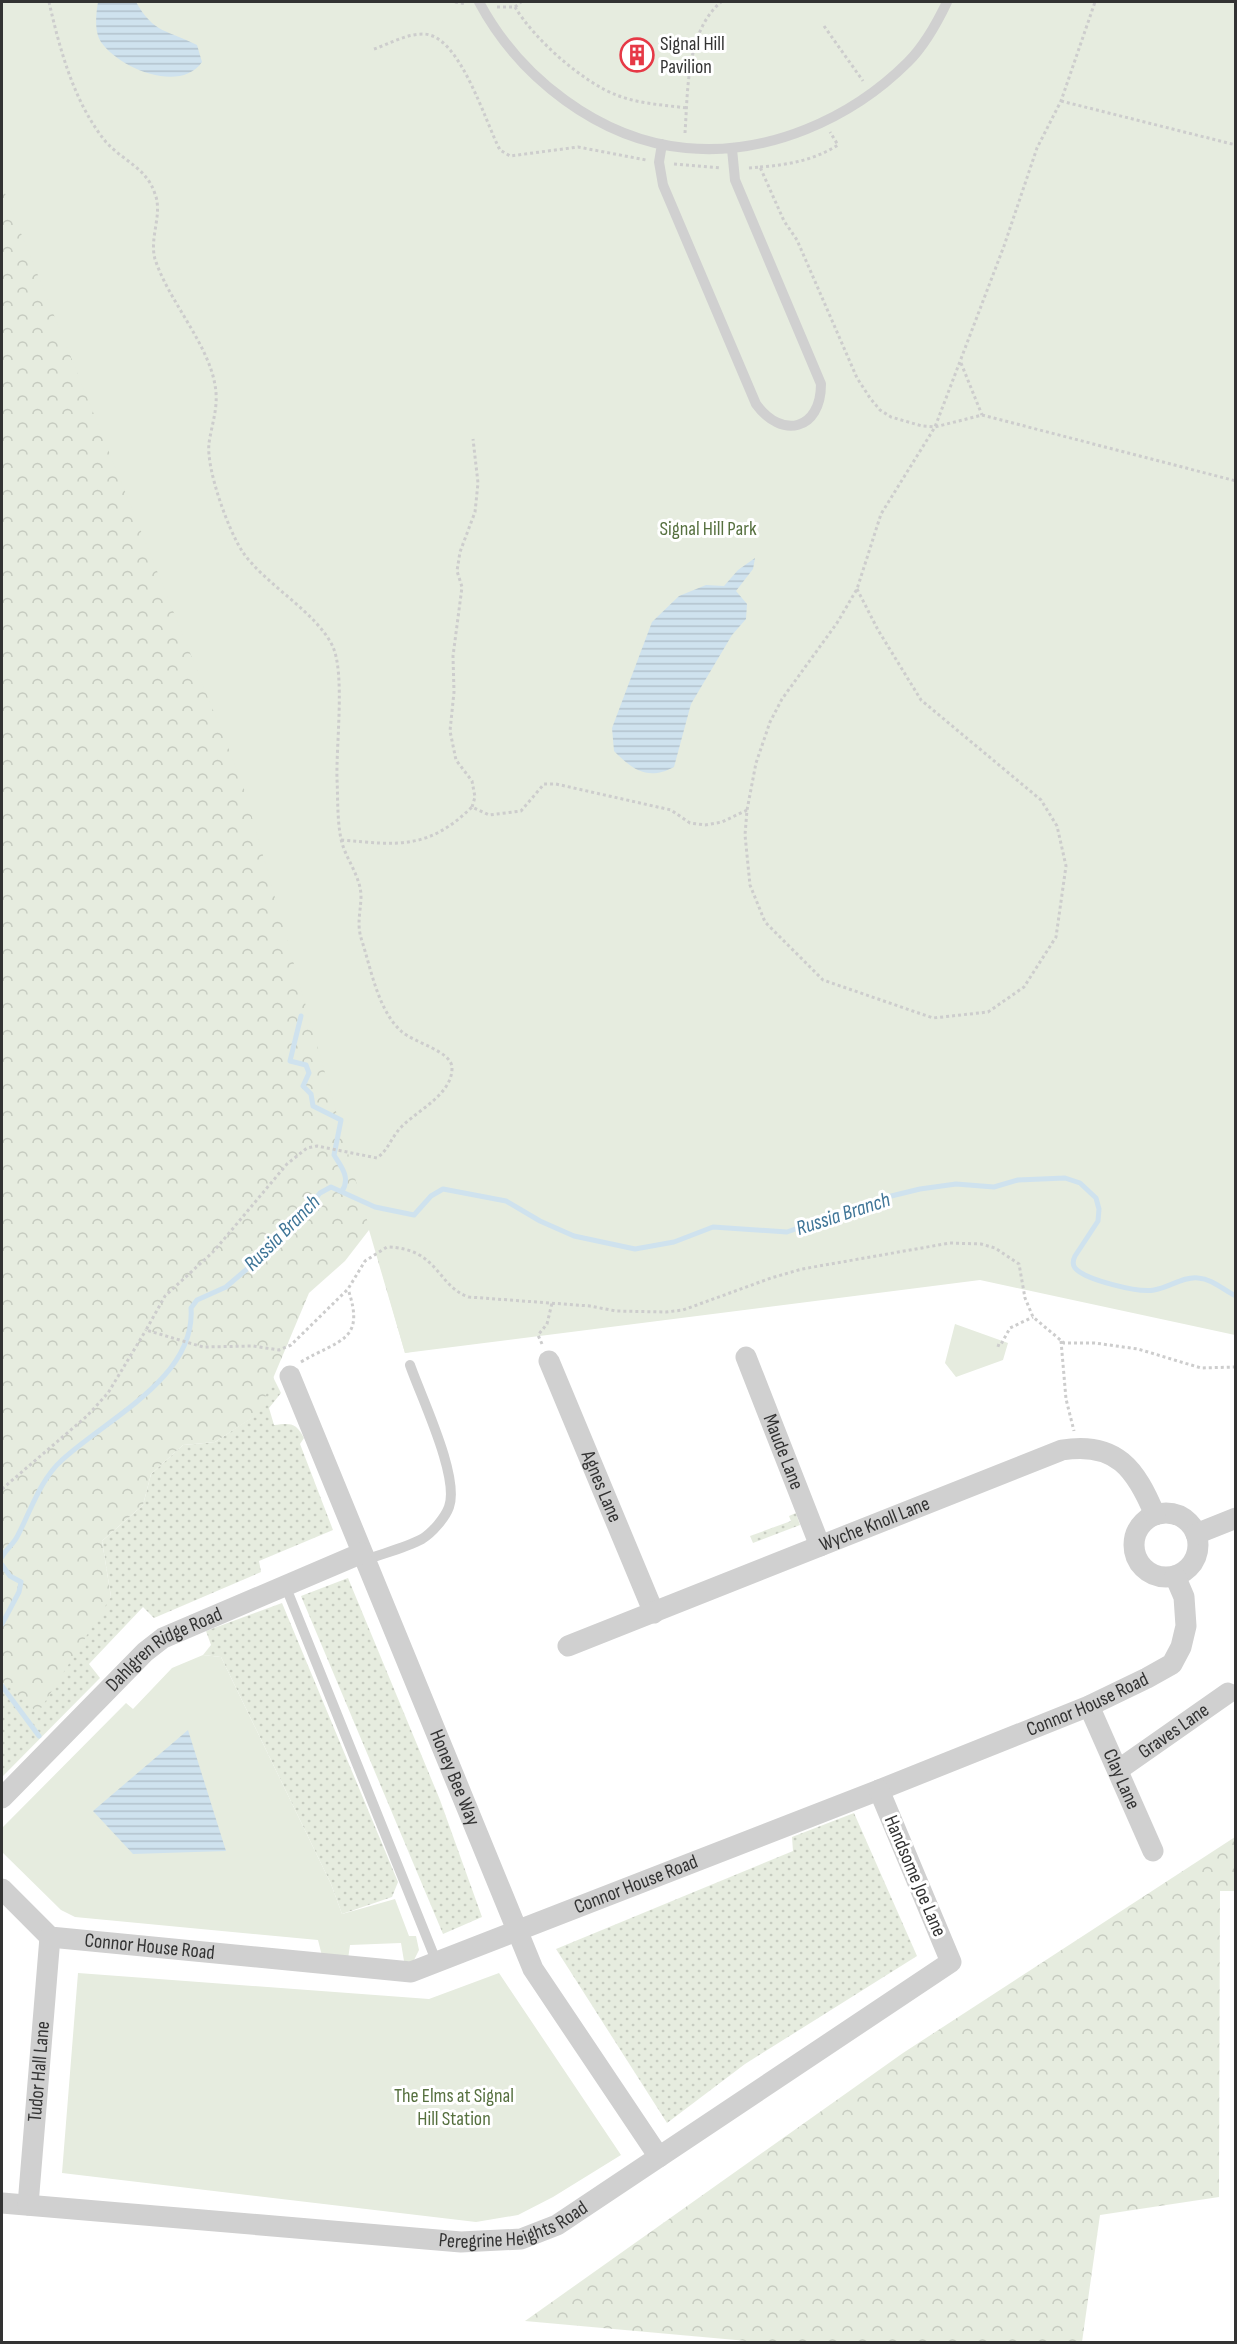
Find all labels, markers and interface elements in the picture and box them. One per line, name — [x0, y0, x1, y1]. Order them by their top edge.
place label: Signal Hill Pavilion — [660, 32, 725, 79]
building icon: Signal Hill Pavilion — [619, 37, 655, 73]
park label: Signal Hill Park — [659, 517, 757, 541]
water label: Russia Branch — [793, 1187, 893, 1241]
water label: Russia Branch — [239, 1190, 325, 1276]
street label: Maude Lane — [758, 1411, 809, 1493]
street label: Agnes Lane — [575, 1446, 627, 1526]
street label: Wyche Knoll Lane — [816, 1492, 933, 1557]
street label: Dahlgren Ridge Road — [101, 1602, 226, 1697]
street label: Connor House Road — [1023, 1667, 1152, 1742]
street label: Graves Lane — [1134, 1698, 1214, 1764]
street label: Honey Bee Way — [424, 1726, 485, 1830]
street label: Clay Lane — [1097, 1745, 1145, 1813]
street label: Handsome Joe Lane — [879, 1812, 951, 1940]
street label: Connor House Road — [571, 1850, 701, 1919]
street label: Connor House Road — [83, 1928, 216, 1965]
street label: Tudor Hall Lane — [23, 2020, 55, 2123]
park label: The Elms at Signal Hill Station — [394, 2084, 514, 2131]
street label: Peregrine Heights Road — [438, 2196, 592, 2254]

